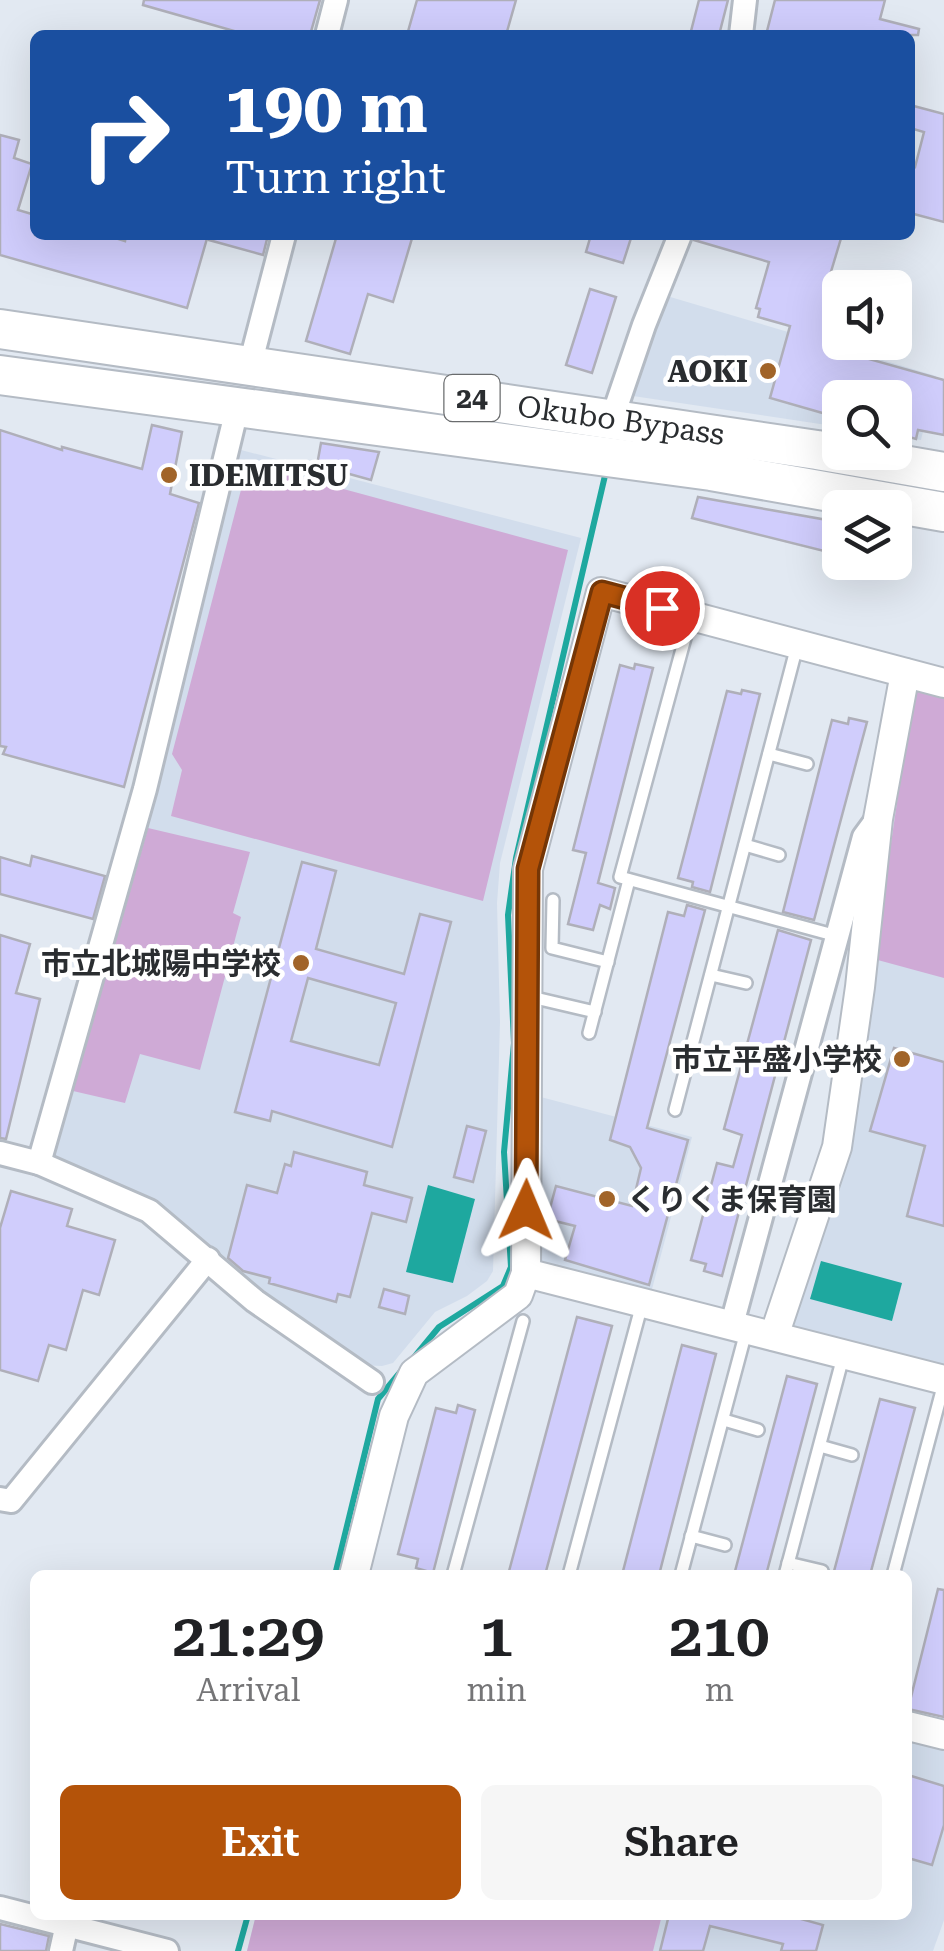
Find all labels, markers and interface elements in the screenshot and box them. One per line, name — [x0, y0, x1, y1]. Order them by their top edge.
text: 190 m — [225, 67, 428, 149]
icon: right — [60, 70, 190, 200]
text: Turn right — [225, 151, 446, 204]
map controls — [822, 270, 912, 580]
button: sound — [822, 270, 912, 360]
place label: AOKI — [668, 354, 748, 389]
marker: AOKI — [757, 360, 779, 382]
road number: 24 — [444, 375, 500, 421]
button: search — [822, 380, 912, 470]
street label: Okubo Bypass — [515, 388, 727, 452]
place label: IDEMITSU — [189, 458, 348, 493]
marker: IDEMITSU — [158, 464, 180, 486]
button: layers — [822, 490, 912, 580]
pin — [620, 566, 705, 651]
icon: arrive — [635, 581, 690, 636]
place label: 市立北城陽中学校 — [41, 946, 281, 981]
marker: 市立北城陽中学校 — [290, 952, 312, 974]
place label: 市立平盛小学校 — [672, 1042, 882, 1077]
marker: 市立平盛小学校 — [891, 1048, 913, 1070]
position arrow — [474, 1158, 578, 1262]
place label: くりくま保育園 — [627, 1182, 837, 1217]
marker: くりくま保育園 — [596, 1188, 618, 1210]
text: 21:29 — [172, 1600, 324, 1671]
text: 1 — [480, 1600, 513, 1671]
text: 210 — [669, 1600, 770, 1671]
text: Arrival — [196, 1671, 300, 1709]
text: min — [467, 1671, 527, 1709]
text: m — [705, 1671, 734, 1709]
button: Exit — [60, 1785, 461, 1900]
button: Share — [481, 1785, 882, 1900]

